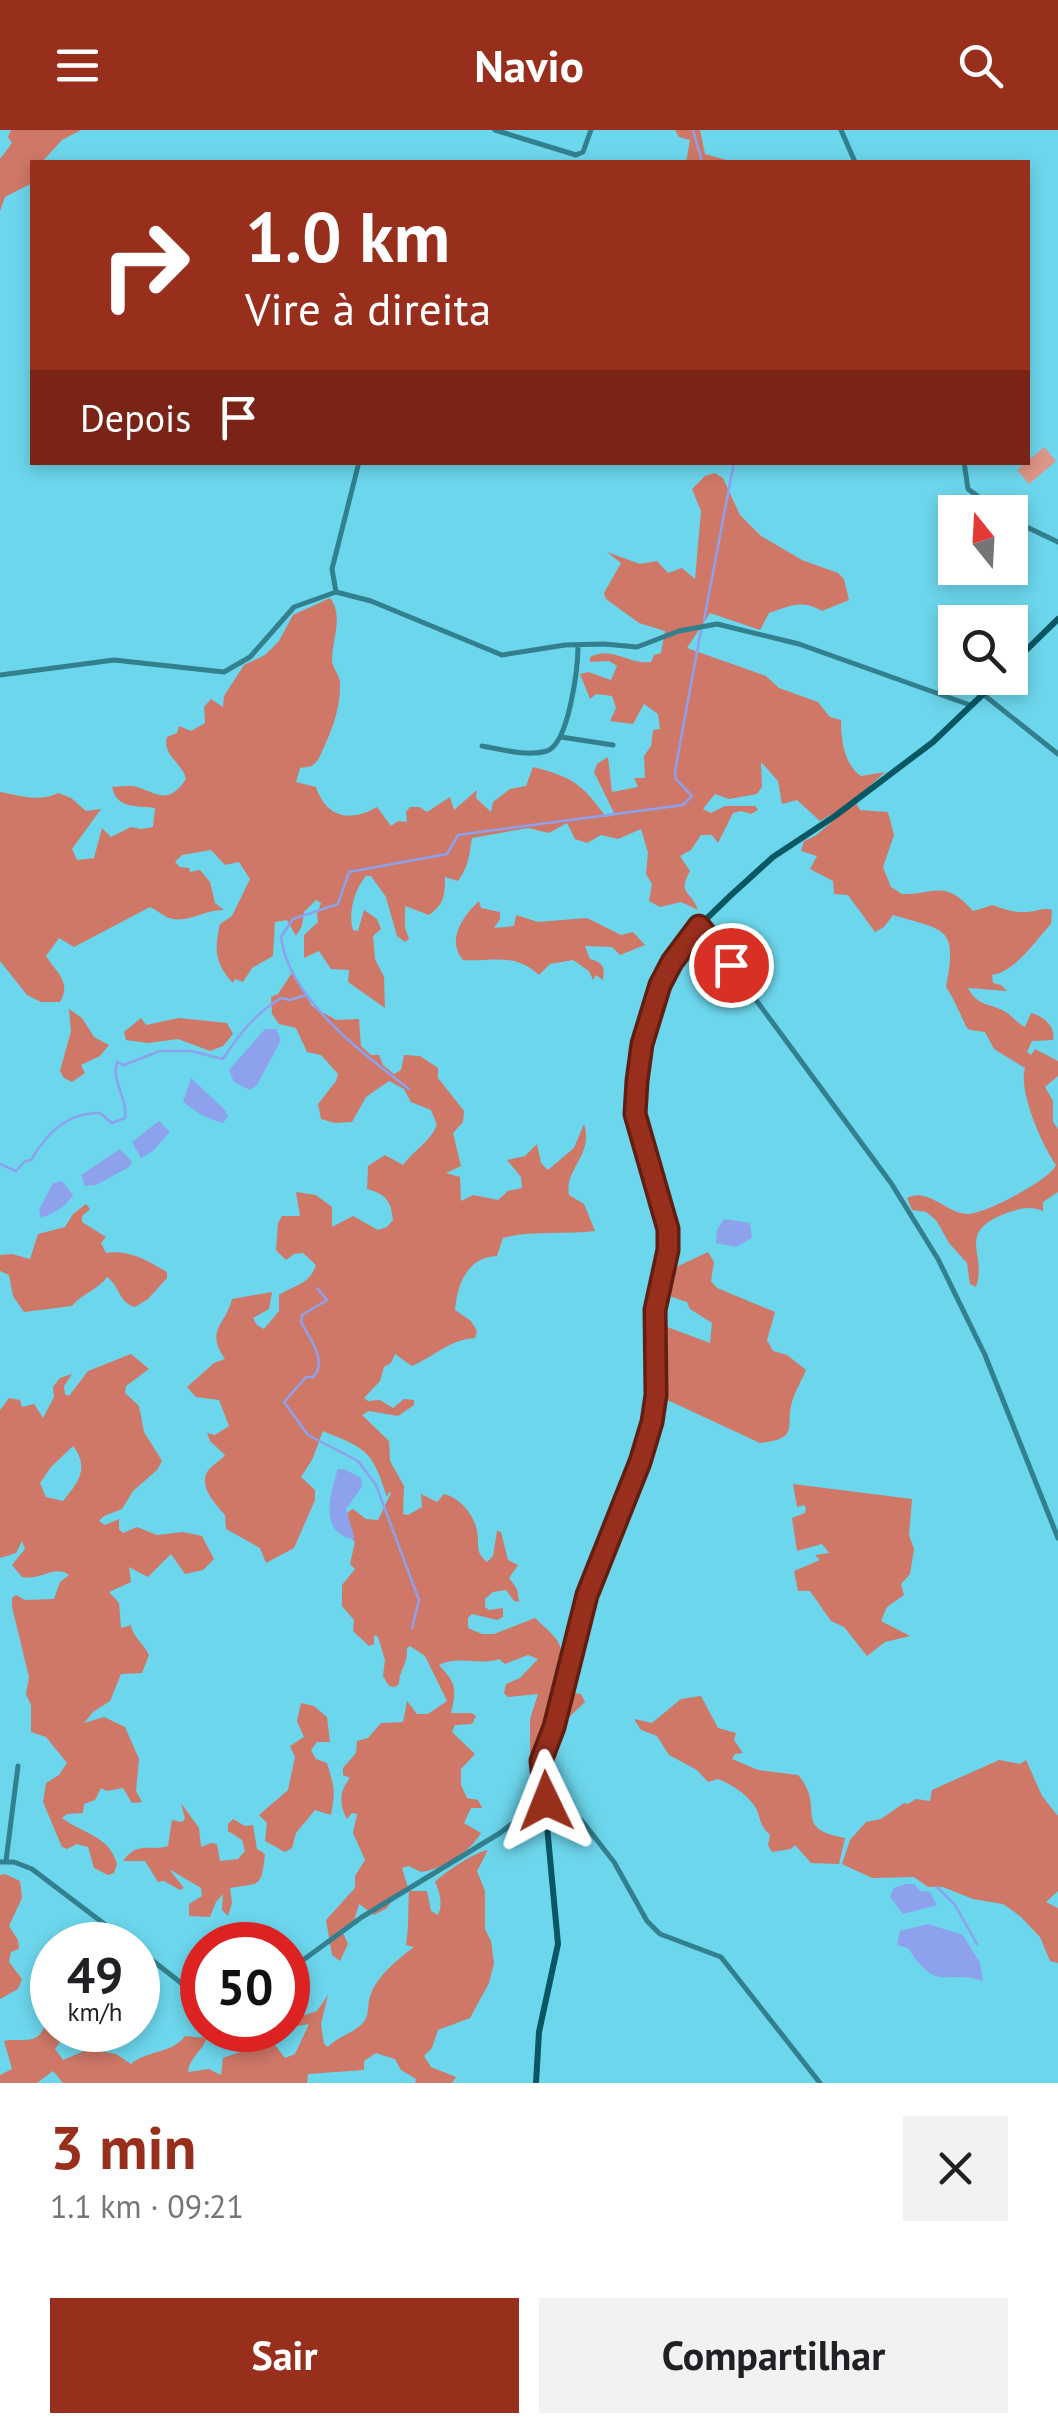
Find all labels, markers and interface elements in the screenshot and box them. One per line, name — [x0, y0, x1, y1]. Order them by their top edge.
text: Navio — [474, 36, 584, 94]
icon: menu — [50, 38, 105, 93]
icon: search — [953, 38, 1008, 93]
text: 1.0 km — [245, 191, 450, 281]
icon: right — [80, 200, 210, 330]
text: Vire à direita — [245, 279, 491, 337]
icon: arrive — [211, 390, 266, 445]
text: Depois — [80, 393, 191, 442]
north arrow — [938, 495, 1028, 585]
map controls — [938, 495, 1028, 695]
button: search — [938, 605, 1028, 695]
pin — [689, 923, 774, 1008]
icon: arrive — [704, 938, 759, 993]
position arrow — [494, 1749, 598, 1853]
speed limit sign: 50 — [180, 1922, 310, 2052]
text: 49 — [67, 1942, 123, 2007]
text: km/h — [68, 1996, 122, 2028]
text: 3 min — [50, 2108, 196, 2186]
button: close — [903, 2116, 1008, 2221]
text: 1.1 km · 09:21 — [50, 2185, 244, 2227]
button: Sair — [50, 2298, 519, 2413]
button: Compartilhar — [539, 2298, 1008, 2413]

